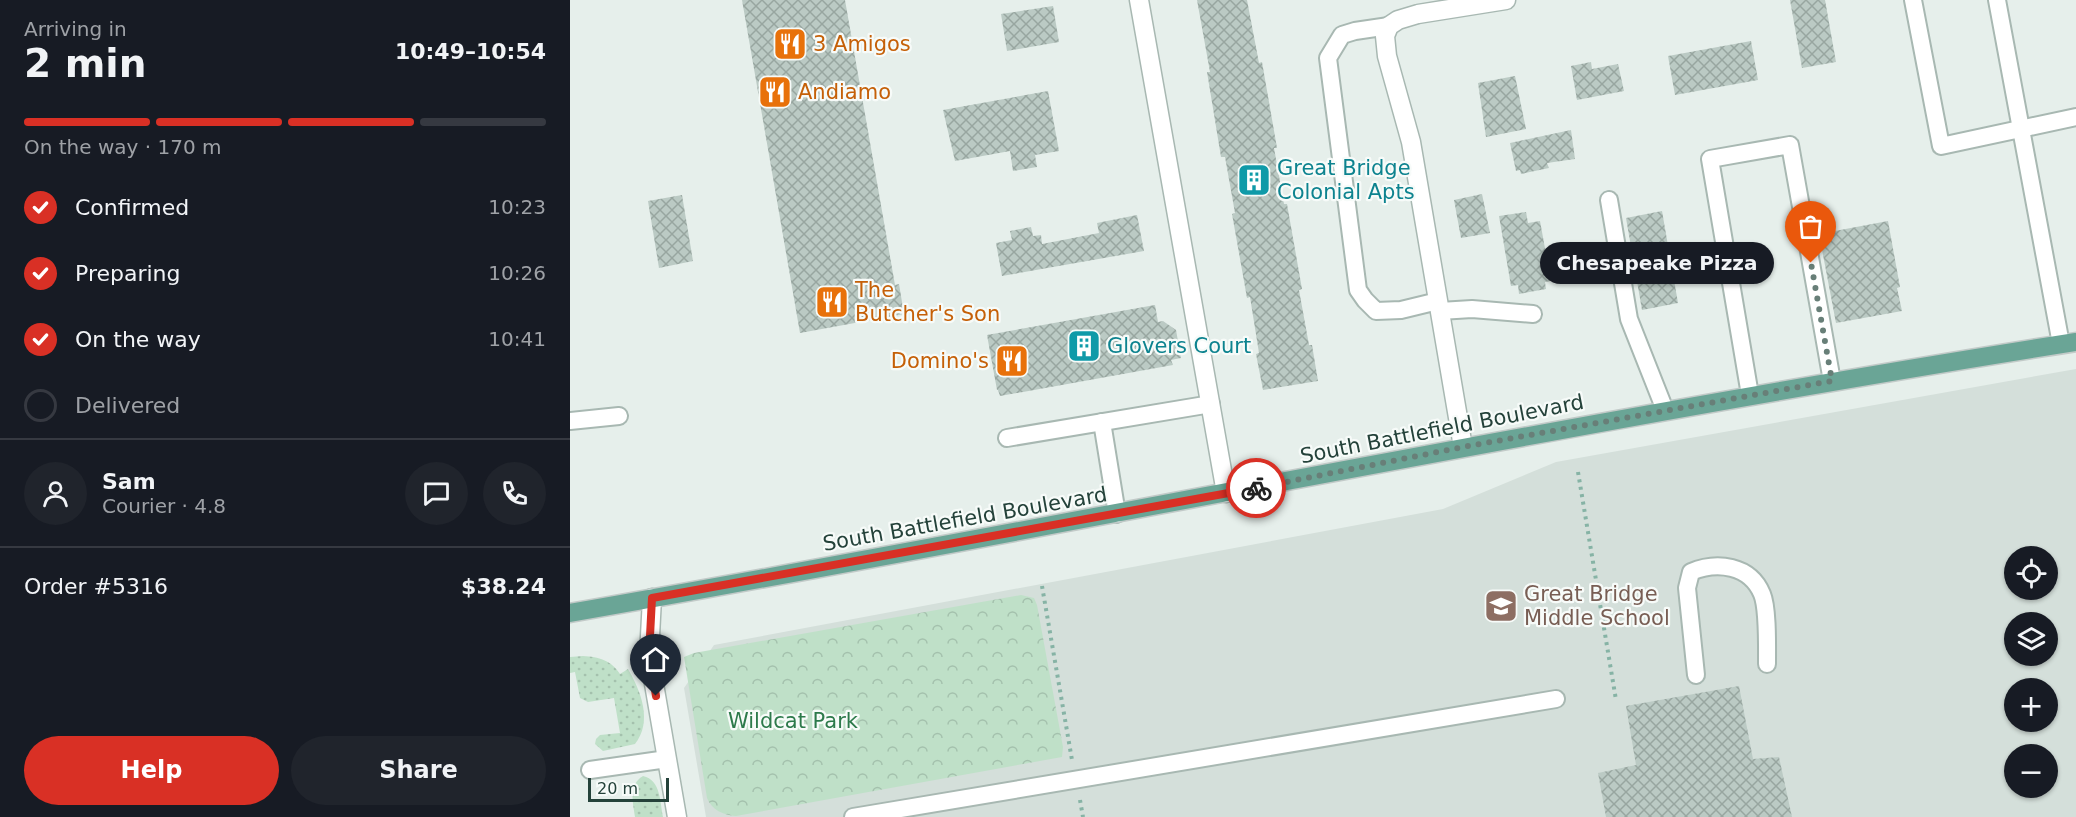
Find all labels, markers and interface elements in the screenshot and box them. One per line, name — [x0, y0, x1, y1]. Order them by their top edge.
text: Arriving in — [24, 17, 127, 41]
restaurant icon: 3 Amigos — [772, 26, 808, 62]
place label: 3 Amigos — [813, 32, 911, 56]
text: 10:49–10:54 — [395, 39, 546, 64]
text: 2 min — [24, 41, 146, 86]
restaurant icon: Andiamo — [757, 74, 793, 110]
place label: Andiamo — [798, 80, 891, 104]
text: On the way · 170 m — [24, 135, 222, 159]
place label: Great Bridge Colonial Apts — [1277, 156, 1415, 204]
building icon: Great Bridge Colonial Apts — [1236, 162, 1272, 198]
icon: check — [24, 191, 57, 224]
text: Confirmed — [75, 195, 189, 220]
text: 10:23 — [488, 195, 546, 219]
pin — [1785, 201, 1836, 263]
icon: bag — [1794, 210, 1827, 243]
callout: Chesapeake Pizza — [1541, 242, 1775, 284]
text: Chesapeake Pizza — [1557, 251, 1757, 275]
icon: check — [24, 257, 57, 290]
text: Preparing — [75, 261, 181, 286]
text: 10:26 — [488, 261, 546, 285]
place label: The Butcher's Son — [854, 278, 1000, 326]
restaurant icon: The Butcher's Son — [814, 284, 850, 320]
icon: check — [24, 323, 57, 356]
text: On the way — [75, 327, 201, 352]
text: 10:41 — [488, 327, 546, 351]
building icon: Glovers Court — [1066, 328, 1102, 364]
place label: Glovers Court — [1107, 334, 1251, 358]
restaurant icon: Domino's — [994, 343, 1030, 379]
place label: Domino's — [891, 349, 989, 373]
street label: South Battlefield Boulevard — [1298, 390, 1586, 468]
text: Delivered — [75, 393, 180, 418]
courier — [1226, 458, 1286, 518]
button: person — [24, 462, 87, 525]
button: chat — [405, 462, 468, 525]
button: phone — [483, 462, 546, 525]
text: Sam — [102, 469, 156, 494]
icon: bike — [1240, 472, 1273, 505]
street label: South Battlefield Boulevard — [821, 482, 1109, 556]
text: Courier · 4.8 — [102, 494, 226, 518]
map controls — [2004, 546, 2058, 798]
button: locate — [2004, 546, 2058, 600]
text: Order #5316 — [24, 574, 168, 599]
text: $38.24 — [461, 574, 546, 599]
place label: Great Bridge Middle School — [1524, 582, 1670, 630]
school or university icon: Great Bridge Middle School — [1483, 588, 1519, 624]
button: layers — [2004, 612, 2058, 666]
pin — [630, 634, 681, 696]
icon: home — [639, 643, 672, 676]
button: + — [2004, 678, 2058, 732]
park label: Wildcat Park — [728, 709, 859, 733]
button: Help — [24, 736, 279, 805]
button: Share — [291, 736, 546, 805]
button: − — [2004, 744, 2058, 798]
scale bar — [588, 775, 669, 802]
text: 20 m — [597, 779, 638, 798]

